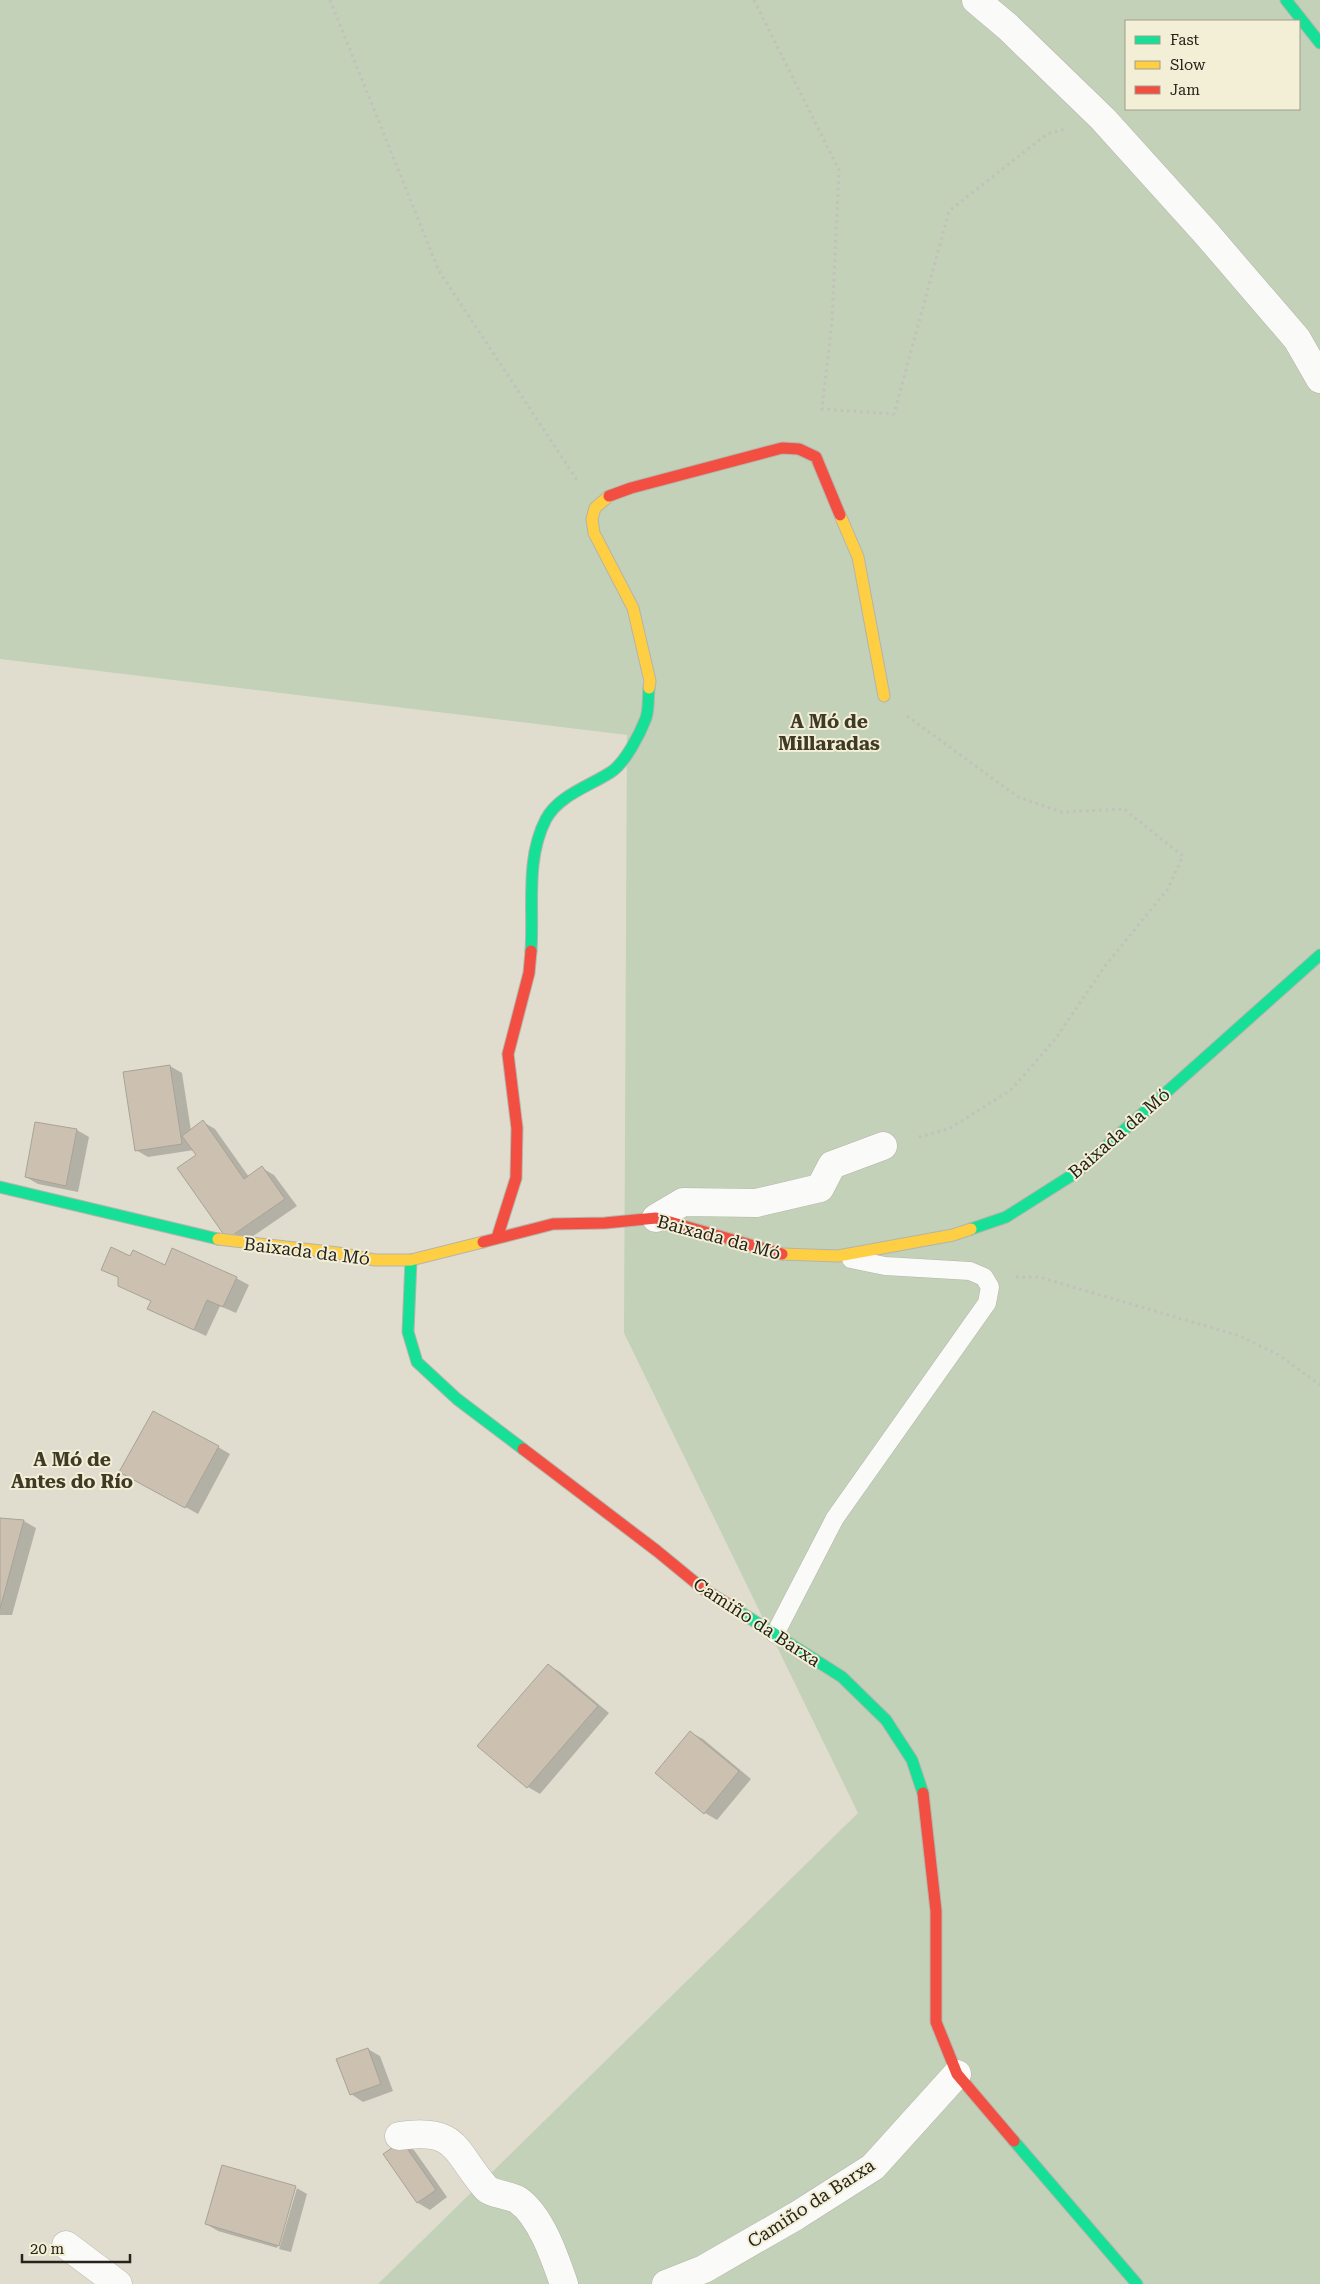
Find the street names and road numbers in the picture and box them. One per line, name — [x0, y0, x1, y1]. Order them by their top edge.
street label: Baixada da Mó — [1064, 1083, 1174, 1183]
street label: Baixada da Mó — [655, 1210, 783, 1264]
street label: Baixada da Mó — [243, 1233, 371, 1269]
street label: Camiño da Barxa — [690, 1573, 825, 1671]
street label: Camiño da Barxa — [744, 2154, 879, 2252]

